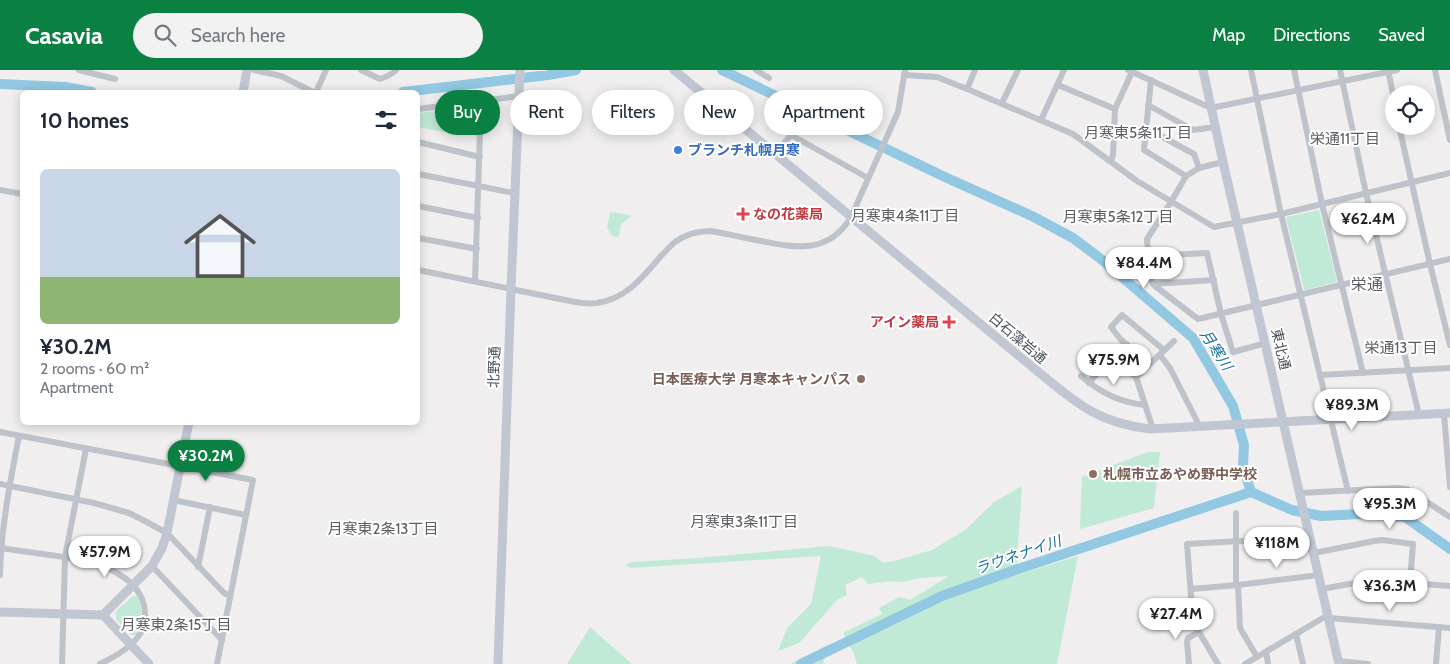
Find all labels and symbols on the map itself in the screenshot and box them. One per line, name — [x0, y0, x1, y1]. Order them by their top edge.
district label: 月寒東5条11丁目 — [1084, 124, 1192, 142]
district label: 栄通11丁目 — [1310, 130, 1380, 148]
place label: ブランチ札幌月寒 — [688, 141, 800, 159]
marker: ブランチ札幌月寒 — [672, 144, 684, 156]
pin: ¥62.4M — [1327, 202, 1409, 245]
place label: なの花薬局 — [753, 205, 823, 223]
district label: 月寒東4条11丁目 — [851, 207, 959, 225]
marker: なの花薬局 — [737, 208, 749, 220]
district label: 月寒東5条12丁目 — [1063, 208, 1173, 226]
pin: ¥84.4M — [1103, 246, 1185, 289]
district label: 栄通 — [1351, 275, 1383, 294]
street label: 白石藻岩通 — [985, 309, 1051, 367]
place label: アイン薬局 — [870, 313, 939, 331]
marker: アイン薬局 — [943, 316, 955, 328]
water label: 月寒川 — [1196, 326, 1237, 375]
street label: 東北通 — [1268, 327, 1294, 371]
district label: 栄通13丁目 — [1364, 339, 1438, 357]
pin: ¥75.9M — [1073, 344, 1155, 386]
street label: 北野通 — [484, 346, 504, 388]
place label: 日本医療大学 月寒本キャンパス — [652, 370, 851, 388]
marker: 日本医療大学 月寒本キャンパス — [855, 373, 867, 385]
pin: ¥89.3M — [1311, 388, 1393, 431]
pin: ¥30.2M — [165, 440, 247, 482]
place label: 札幌市立あやめ野中学校 — [1103, 465, 1257, 483]
marker: 札幌市立あやめ野中学校 — [1087, 468, 1099, 480]
pin: ¥95.3M — [1349, 488, 1431, 530]
district label: 月寒東3条11丁目 — [690, 513, 798, 531]
district label: 月寒東2条13丁目 — [328, 520, 438, 538]
pin: ¥118M — [1242, 526, 1312, 569]
water label: ラウネナイ川 — [973, 531, 1065, 578]
pin: ¥57.9M — [64, 536, 146, 578]
pin: ¥36.3M — [1349, 570, 1431, 612]
pin: ¥27.4M — [1135, 598, 1217, 640]
district label: 月寒東2条15丁目 — [121, 616, 231, 634]

